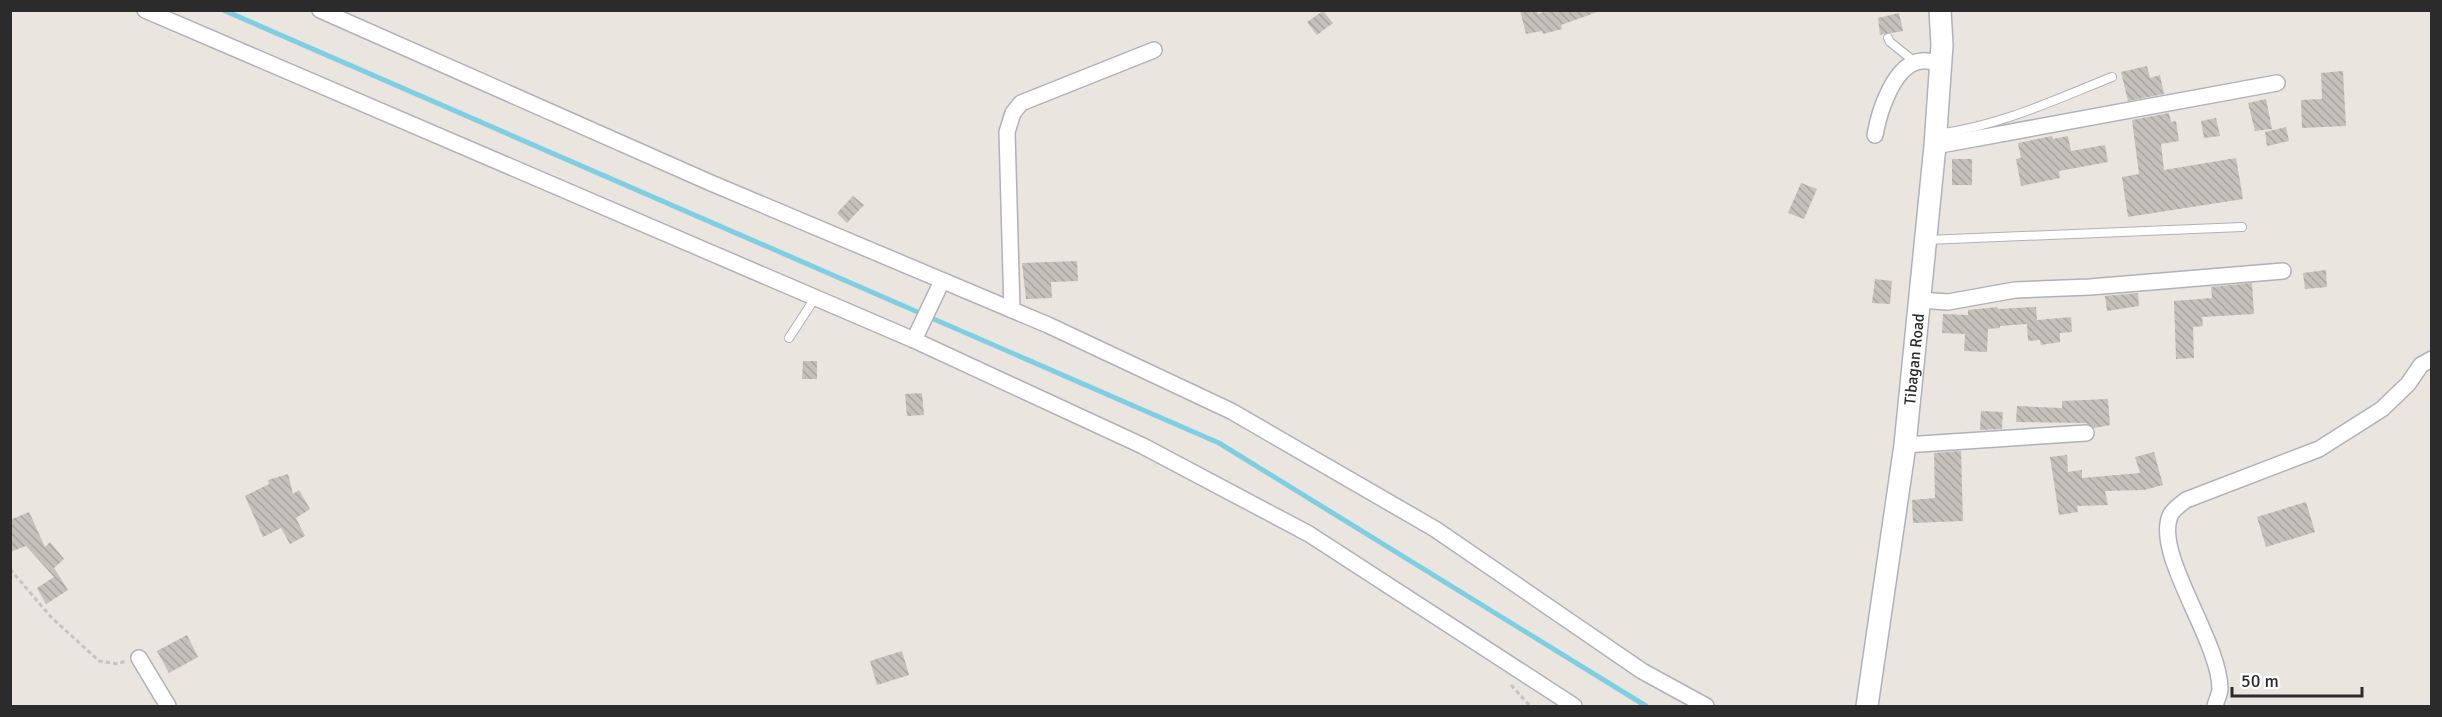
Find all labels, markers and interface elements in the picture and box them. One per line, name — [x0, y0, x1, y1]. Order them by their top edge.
street label: Tibagan Road — [1900, 313, 1929, 406]
scale bar — [2232, 660, 2362, 698]
text: 50 m — [2241, 670, 2279, 692]

